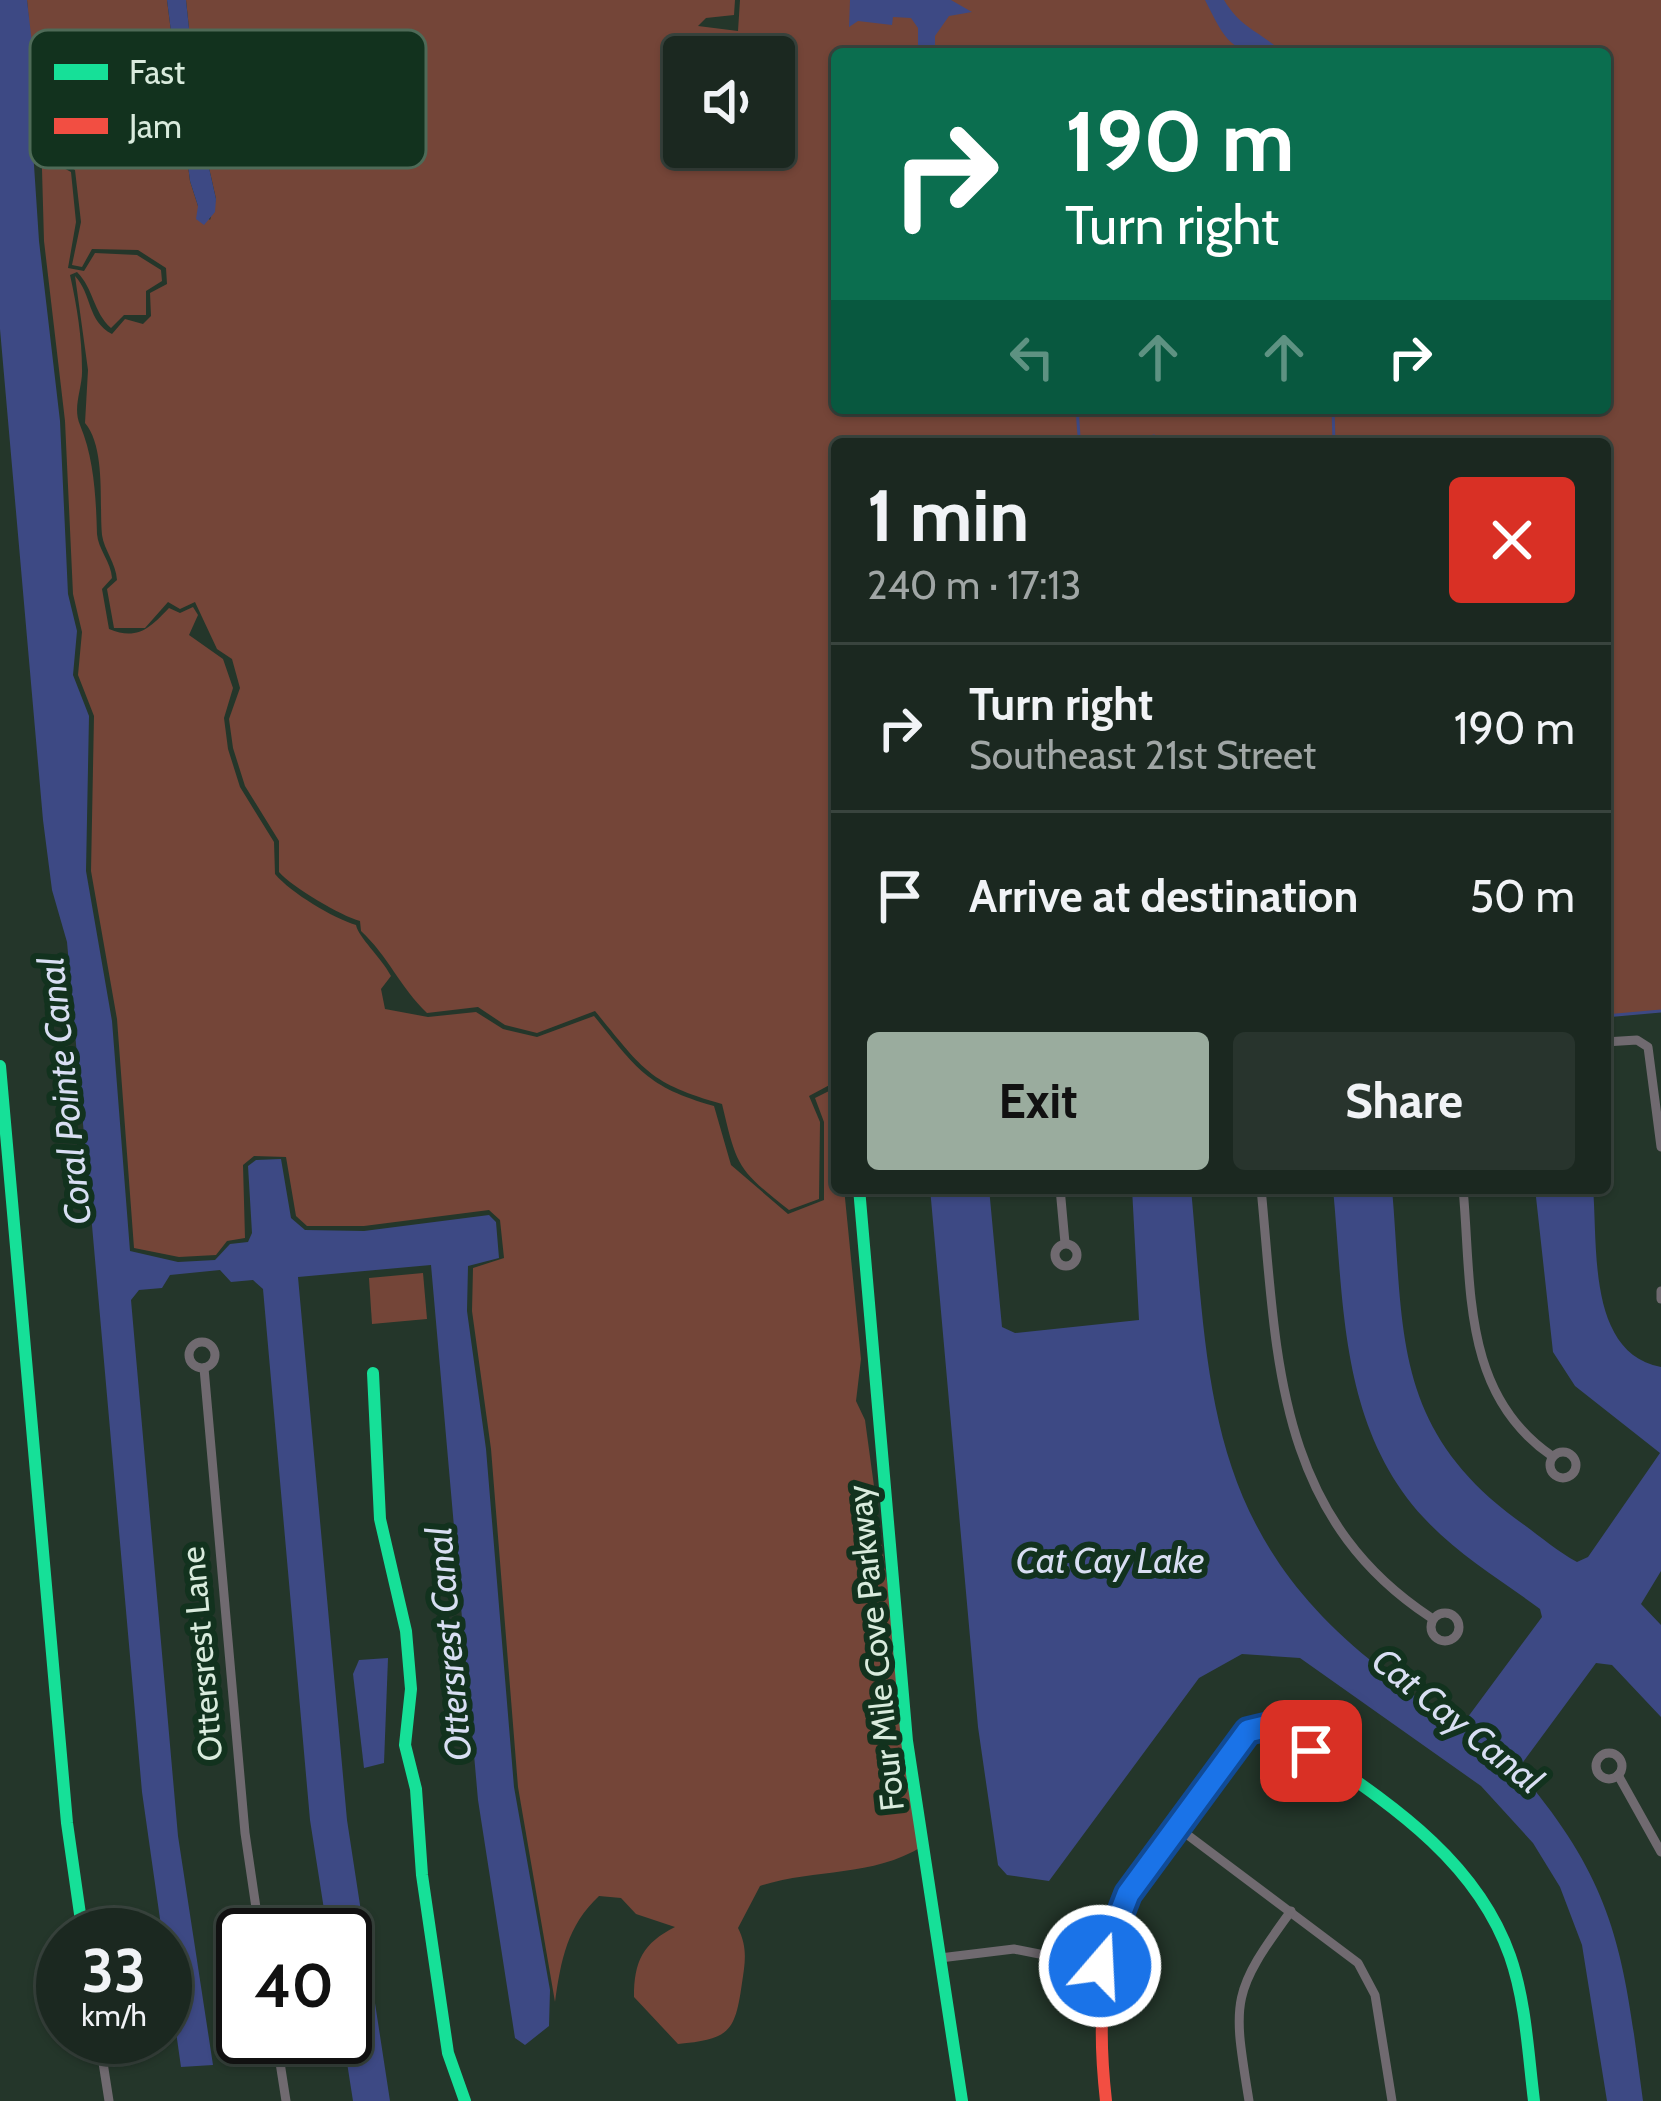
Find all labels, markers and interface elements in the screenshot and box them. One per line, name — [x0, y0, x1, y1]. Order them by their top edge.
legend — [30, 30, 426, 168]
map controls — [663, 36, 795, 168]
button: sound — [663, 36, 795, 168]
text: Fast — [129, 52, 185, 92]
text: 190 m — [1065, 90, 1294, 192]
icon: right — [867, 96, 1023, 252]
text: Jam — [128, 106, 182, 146]
text: Turn right — [1065, 192, 1279, 258]
icon: left — [999, 324, 1065, 390]
icon: ahead — [1125, 324, 1191, 390]
icon: ahead — [1251, 324, 1317, 390]
icon: right — [1377, 324, 1443, 390]
text: 1 min — [867, 472, 1029, 559]
button: close — [1449, 477, 1575, 603]
text: 240 m · 17:13 — [867, 561, 1081, 609]
text: Turn right — [969, 677, 1153, 731]
icon: right — [867, 695, 933, 761]
text: 190 m — [1454, 701, 1575, 755]
text: Southeast 21st Street — [969, 731, 1316, 779]
icon: arrive — [867, 863, 933, 929]
text: Arrive at destination — [969, 869, 1358, 923]
text: 50 m — [1470, 869, 1575, 923]
water label: Coral Pointe Canal — [28, 955, 100, 1227]
button: Exit — [867, 1032, 1209, 1170]
button: Share — [1233, 1032, 1575, 1170]
street label: Four Mile Cove Parkway — [838, 1483, 912, 1813]
water label: Ottersrest Canal — [416, 1525, 480, 1763]
water label: Cat Cay Lake — [1016, 1538, 1204, 1582]
street label: Ottersrest Lane — [172, 1545, 230, 1763]
water label: Cat Cay Canal — [1364, 1638, 1553, 1803]
pin — [1260, 1700, 1362, 1802]
icon: arrive — [1278, 1718, 1344, 1784]
position arrow — [1037, 1903, 1163, 2029]
speed limit sign: 40 — [216, 1908, 372, 2064]
text: 33 — [82, 1934, 146, 2007]
text: km/h — [81, 1997, 147, 2034]

